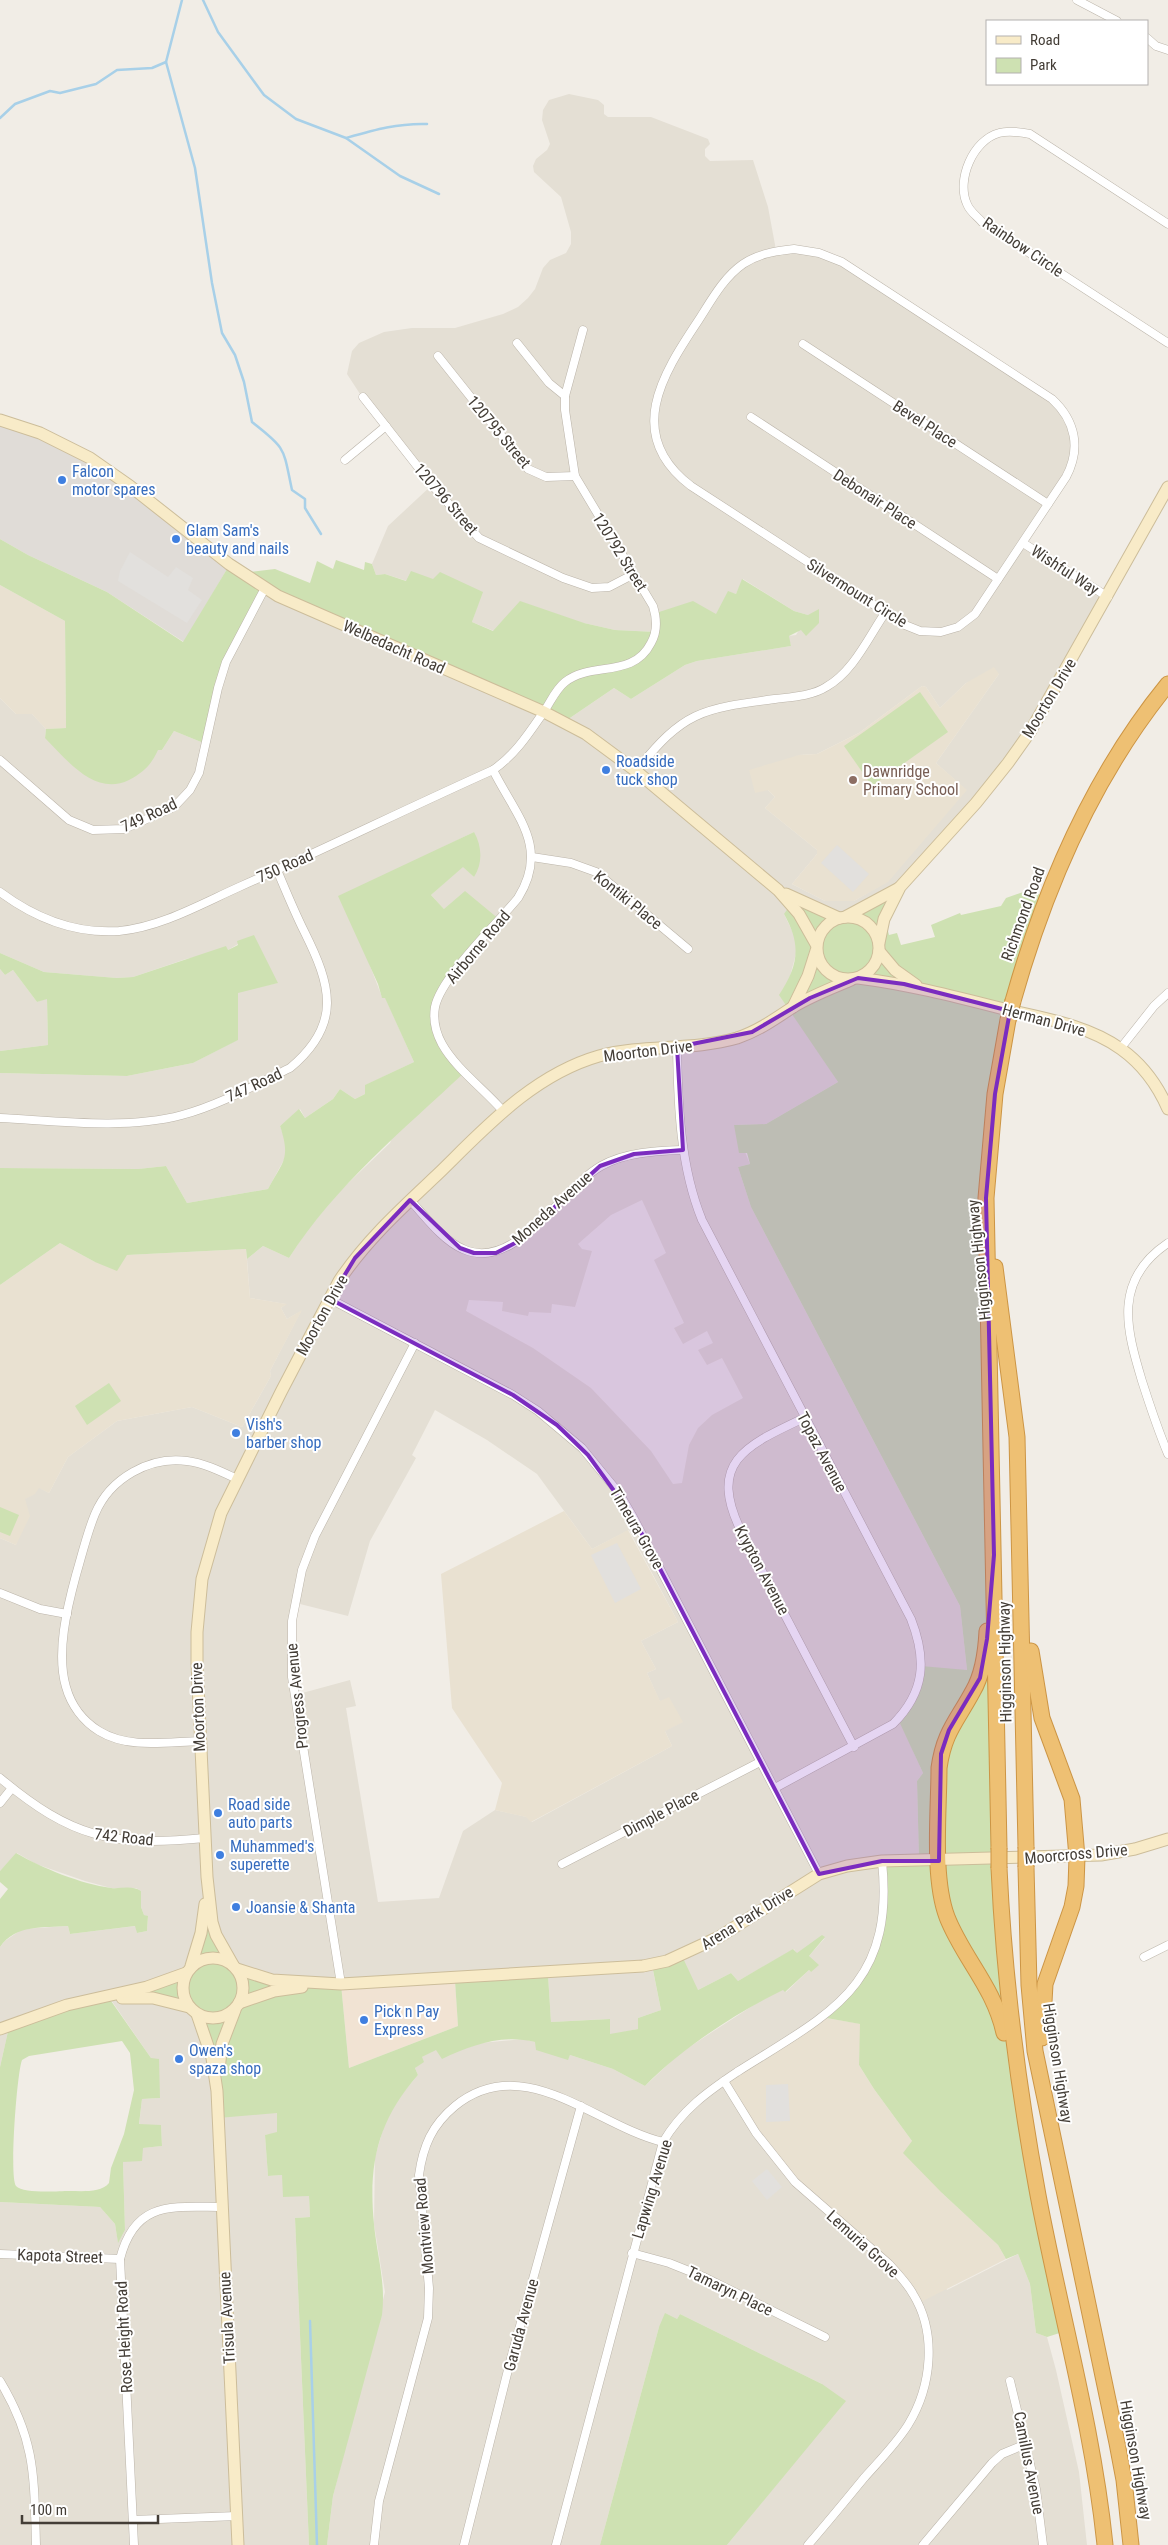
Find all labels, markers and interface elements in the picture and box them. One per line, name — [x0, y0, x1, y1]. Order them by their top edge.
legend — [986, 20, 1148, 85]
text: Road — [1030, 31, 1060, 49]
text: Park — [1030, 56, 1057, 74]
street label: Rainbow Circle — [979, 213, 1067, 281]
street label: 120795 Street — [463, 392, 535, 472]
street label: Bevel Place — [889, 396, 961, 452]
street label: 120796 Street — [410, 459, 482, 539]
place label: Falcon motor spares — [72, 462, 156, 499]
street label: Debonair Place — [830, 465, 920, 533]
marker: Falcon motor spares — [56, 474, 68, 486]
street label: 120792 Street — [588, 509, 652, 595]
place label: Glam Sam's beauty and nails — [186, 521, 289, 558]
marker: Glam Sam's beauty and nails — [170, 533, 182, 545]
street label: Wishful Way — [1027, 541, 1103, 599]
street label: Silvermount Circle — [803, 555, 911, 631]
street label: Welbedacht Road — [340, 616, 448, 678]
street label: Moorton Drive — [1018, 655, 1080, 741]
place label: Roadside tuck shop — [616, 752, 678, 789]
place label: Dawnridge Primary School — [863, 762, 959, 799]
marker: Roadside tuck shop — [600, 764, 612, 776]
marker: Dawnridge Primary School — [847, 774, 859, 786]
street label: 749 Road — [118, 794, 180, 836]
street label: 750 Road — [254, 845, 316, 887]
street label: Richmond Road — [997, 864, 1049, 964]
street label: Kontiki Place — [590, 867, 666, 933]
street label: Airborne Road — [442, 907, 514, 987]
street label: Herman Drive — [1000, 1000, 1088, 1040]
street label: Moorton Drive — [602, 1036, 694, 1066]
street label: 747 Road — [223, 1064, 285, 1106]
street label: Moneda Avenue — [508, 1167, 596, 1249]
street label: Higginson Highway — [963, 1198, 995, 1321]
street label: Moorton Drive — [292, 1271, 352, 1359]
street label: Topaz Avenue — [793, 1409, 851, 1495]
place label: Vish's barber shop — [246, 1415, 321, 1452]
marker: Vish's barber shop — [230, 1427, 242, 1439]
street label: Timeura Grove — [606, 1484, 668, 1572]
street label: Krypton Avenue — [731, 1522, 793, 1618]
street label: Higginson Highway — [994, 1601, 1016, 1723]
street label: Progress Avenue — [282, 1642, 312, 1750]
street label: Moorton Drive — [187, 1662, 209, 1752]
street label: Dimple Place — [620, 1785, 702, 1841]
place label: Road side auto parts — [228, 1795, 293, 1832]
marker: Road side auto parts — [212, 1807, 224, 1819]
street label: 742 Road — [93, 1824, 155, 1850]
place label: Muhammed's superette — [230, 1837, 314, 1874]
street label: Moorcross Drive — [1024, 1840, 1128, 1868]
marker: Muhammed's superette — [214, 1849, 226, 1861]
street label: Arena Park Drive — [698, 1882, 796, 1954]
place label: Joansie & Shanta — [246, 1898, 356, 1917]
marker: Joansie & Shanta — [230, 1901, 242, 1913]
place label: Pick n Pay Express — [374, 2002, 440, 2039]
street label: Higginson Highway — [1039, 2002, 1077, 2125]
marker: Pick n Pay Express — [358, 2014, 370, 2026]
place label: Owen's spaza shop — [189, 2041, 261, 2078]
marker: Owen's spaza shop — [173, 2053, 185, 2065]
street label: Lapwing Avenue — [628, 2137, 676, 2241]
street label: Montview Road — [410, 2177, 438, 2275]
street label: Lemuria Grove — [823, 2206, 903, 2282]
street label: Kapota Street — [17, 2245, 104, 2267]
street label: Tamaryn Place — [684, 2262, 776, 2320]
street label: Trisula Avenue — [215, 2271, 239, 2365]
street label: Garuda Avenue — [500, 2277, 542, 2373]
street label: Rose Height Road — [112, 2280, 136, 2394]
street label: Higginson Highway — [1116, 2399, 1156, 2522]
street label: Camillus Avenue — [1010, 2410, 1048, 2516]
scale bar — [22, 2492, 159, 2524]
text: 100 m — [30, 2501, 67, 2519]

